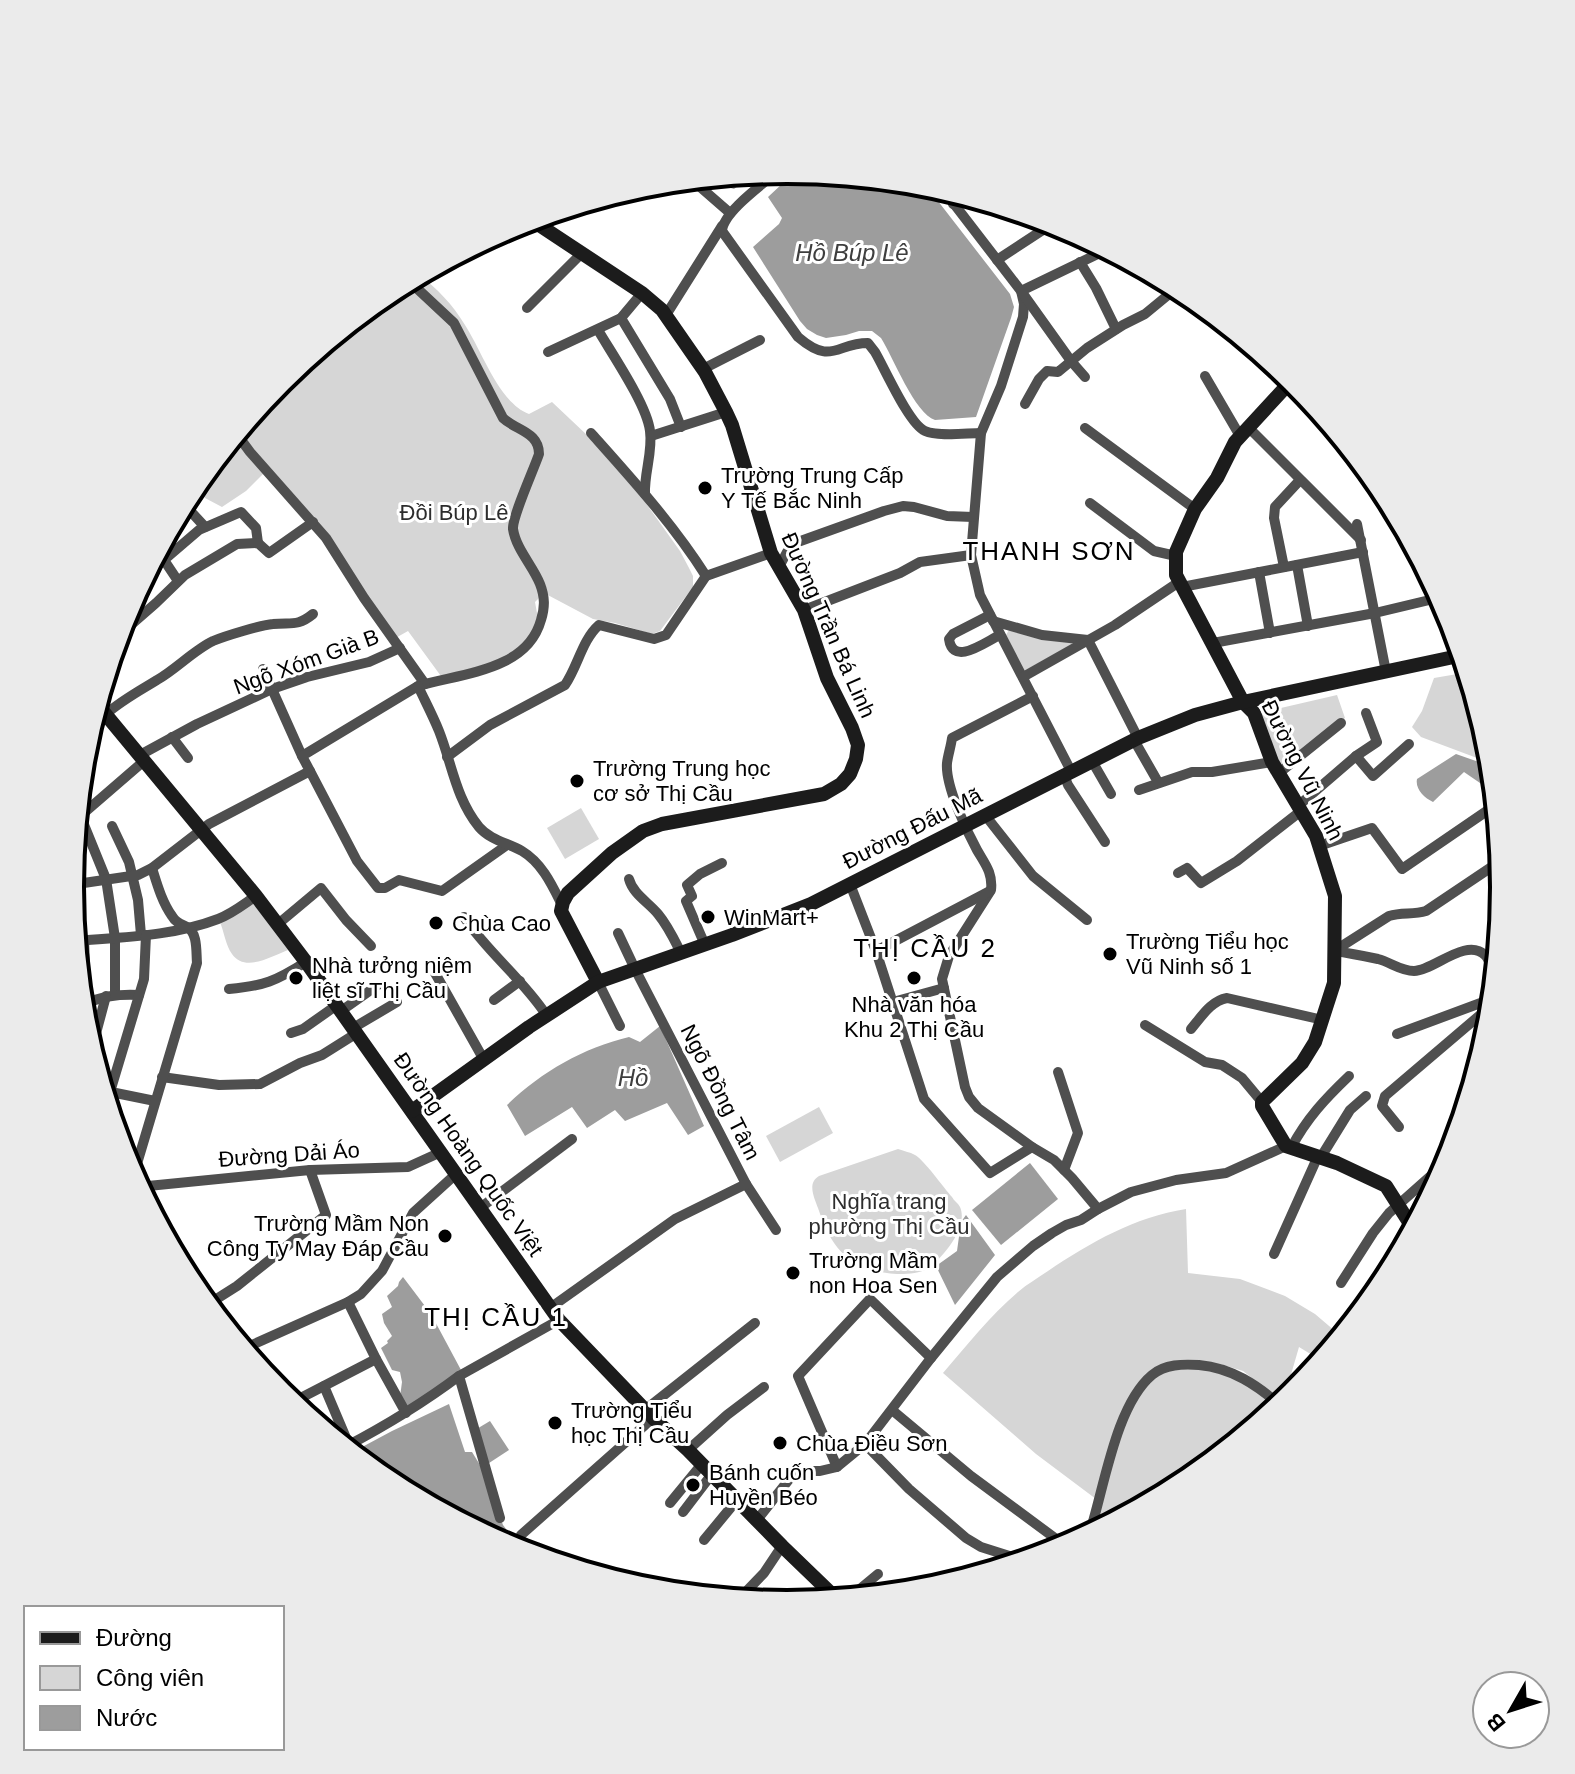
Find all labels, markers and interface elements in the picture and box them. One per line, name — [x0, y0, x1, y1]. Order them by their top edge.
water label: Hồ Búp Lê — [795, 239, 909, 266]
place label: Trường Trung Cấp Y Tế Bắc Ninh — [721, 463, 903, 513]
marker: Trường Trung Cấp Y Tế Bắc Ninh — [696, 479, 714, 497]
park label: Đồi Búp Lê — [400, 500, 508, 525]
street label: Đường Trần Bá Linh — [776, 529, 881, 722]
district label: THANH SƠN — [962, 536, 1136, 566]
street label: Ngõ Xóm Già B — [230, 624, 382, 699]
street label: Đường Vũ Ninh — [1256, 696, 1349, 844]
place label: Trường Trung học cơ sở Thị Cầu — [593, 756, 771, 806]
marker: Trường Trung học cơ sở Thị Cầu — [568, 772, 586, 790]
street label: Đường Đấu Mã — [839, 782, 987, 874]
place label: WinMart+ — [724, 905, 819, 930]
marker: WinMart+ — [699, 908, 717, 926]
place label: Chùa Cao — [452, 911, 551, 936]
marker: Chùa Cao — [427, 914, 445, 932]
place label: Trường Tiểu học Vũ Ninh số 1 — [1126, 929, 1289, 979]
district label: THỊ CẦU 2 — [853, 933, 997, 963]
marker: Trường Tiểu học Vũ Ninh số 1 — [1101, 945, 1119, 963]
place label: Nhà tưởng niệm liệt sĩ Thị Cầu — [312, 953, 472, 1003]
marker: Nhà tưởng niệm liệt sĩ Thị Cầu — [287, 969, 305, 987]
marker: Nhà văn hóa Khu 2 Thị Cầu — [905, 969, 923, 987]
place label: Nhà văn hóa Khu 2 Thị Cầu — [844, 992, 984, 1042]
street label: Ngõ Đồng Tâm — [676, 1020, 765, 1164]
street label: Đường Hoàng Quốc Việt — [389, 1048, 548, 1261]
water label: Hồ — [618, 1064, 648, 1091]
street label: Đường Dải Áo — [217, 1137, 361, 1172]
park label: Nghĩa trang phường Thị Cầu — [809, 1189, 969, 1239]
place label: Trường Mầm Non Công Ty May Đáp Cầu — [207, 1211, 429, 1261]
marker: Trường Mầm Non Công Ty May Đáp Cầu — [436, 1227, 454, 1245]
place label: Trường Mầm non Hoa Sen — [809, 1248, 938, 1298]
marker: Trường Mầm non Hoa Sen — [784, 1264, 802, 1282]
district label: THỊ CẦU 1 — [424, 1302, 568, 1332]
place label: Trường Tiểu học Thị Cầu — [571, 1398, 692, 1448]
marker: Trường Tiểu học Thị Cầu — [546, 1414, 564, 1432]
place label: Chùa Điều Sơn — [796, 1431, 947, 1456]
marker: Chùa Điều Sơn — [771, 1434, 789, 1452]
place label: Bánh cuốn Huyền Béo — [709, 1460, 818, 1510]
marker: Bánh cuốn Huyền Béo — [684, 1476, 702, 1494]
legend — [24, 1606, 284, 1750]
text: Đường — [96, 1624, 172, 1651]
text: Công viên — [96, 1664, 204, 1691]
north arrow — [1471, 1670, 1551, 1750]
text: Nước — [96, 1704, 157, 1731]
text: B — [1481, 1708, 1511, 1736]

